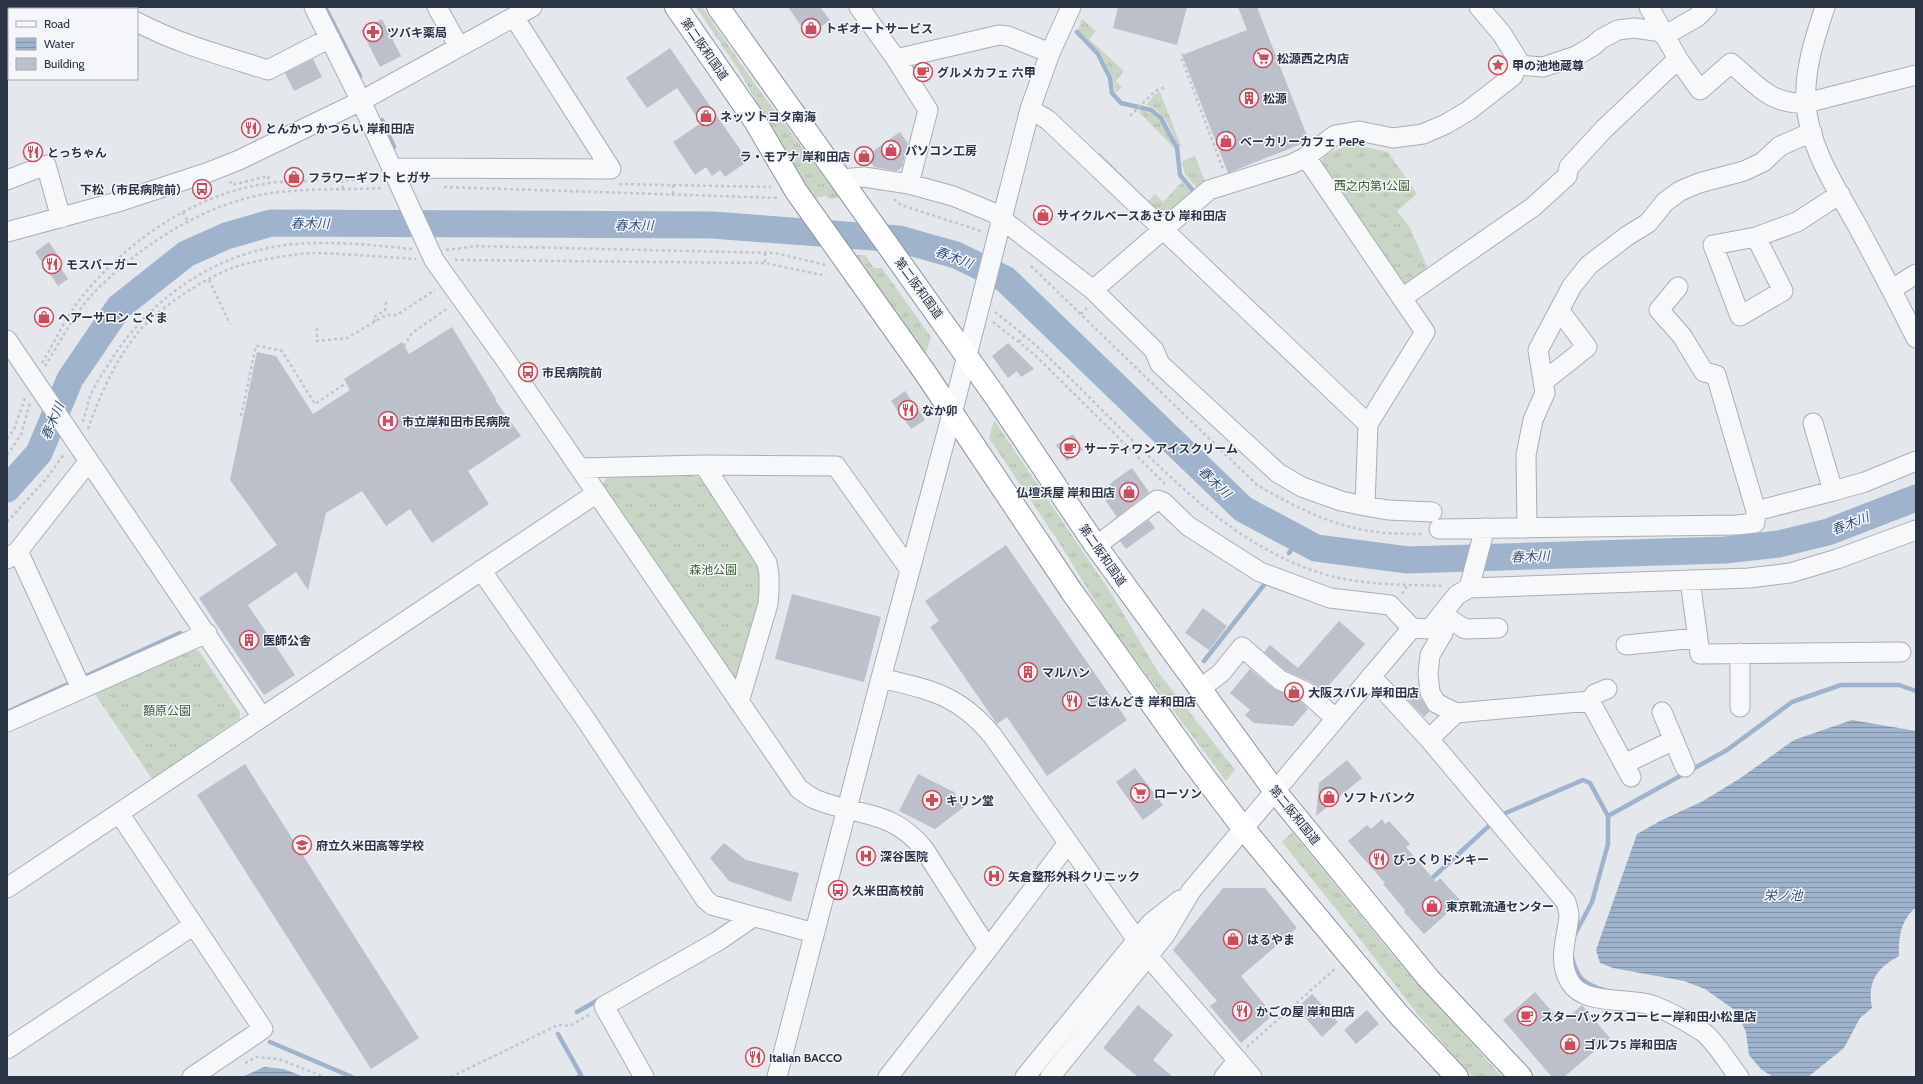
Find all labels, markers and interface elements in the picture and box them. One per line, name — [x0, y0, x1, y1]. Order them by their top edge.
legend — [8, 8, 138, 80]
street label: 第二阪和国道 — [678, 15, 732, 83]
text: Road — [44, 16, 70, 31]
shop icon: トギオートサービス — [800, 17, 822, 39]
pharmacy icon: ツバキ薬局 — [362, 21, 384, 43]
place label: トギオートサービス — [825, 21, 933, 36]
place label: ツバキ薬局 — [387, 25, 447, 40]
text: Water — [44, 36, 75, 51]
supermarket icon: 松源西之内店 — [1252, 47, 1274, 69]
place label: 松源西之内店 — [1277, 51, 1349, 66]
place icon: 甲の池地蔵尊 — [1487, 54, 1509, 76]
text: Building — [44, 56, 86, 71]
place label: 甲の池地蔵尊 — [1512, 58, 1584, 73]
cafe icon: グルメカフェ 六甲 — [912, 61, 934, 83]
place label: グルメカフェ 六甲 — [937, 65, 1036, 80]
building icon: 松源 — [1238, 87, 1260, 109]
place label: 松源 — [1263, 91, 1287, 106]
shop icon: ネッツトヨタ南海 — [695, 105, 717, 127]
place label: ネッツトヨタ南海 — [720, 109, 816, 124]
restaurant icon: とんかつ かつらい 岸和田店 — [240, 117, 262, 139]
place label: とんかつ かつらい 岸和田店 — [265, 121, 414, 136]
shop icon: ベーカリーカフェ PePe — [1215, 130, 1237, 152]
place label: ベーカリーカフェ PePe — [1240, 134, 1365, 149]
shop icon: パソコン工房 — [880, 139, 902, 161]
restaurant icon: とっちゃん — [22, 141, 44, 163]
place label: パソコン工房 — [905, 143, 977, 158]
place label: とっちゃん — [47, 145, 107, 160]
shop icon: ラ・モアナ 岸和田店 — [853, 145, 875, 167]
place label: ラ・モアナ 岸和田店 — [740, 149, 850, 164]
shop icon: フラワーギフト ヒガサ — [283, 166, 305, 188]
place label: フラワーギフト ヒガサ — [308, 170, 431, 185]
bus stop icon: 下松（市民病院前） — [191, 178, 213, 200]
park label: 西之内第1公園 — [1334, 178, 1410, 193]
place label: 下松（市民病院前） — [80, 182, 188, 197]
shop icon: サイクルベースあさひ 岸和田店 — [1032, 204, 1054, 226]
place label: サイクルベースあさひ 岸和田店 — [1057, 208, 1227, 223]
water label: 春木川 — [290, 215, 331, 231]
water label: 春木川 — [614, 217, 655, 233]
water label: 春木川 — [933, 243, 977, 272]
restaurant icon: モスバーガー — [41, 253, 63, 275]
street label: 第二阪和国道 — [892, 254, 946, 322]
place label: モスバーガー — [66, 257, 138, 272]
shop icon: ヘアーサロン こぐま — [33, 306, 55, 328]
place label: ヘアーサロン こぐま — [58, 310, 168, 325]
bus stop icon: 市民病院前 — [517, 361, 539, 383]
place label: 市民病院前 — [542, 365, 602, 380]
water label: 春木川 — [37, 398, 68, 442]
restaurant icon: なか卯 — [897, 399, 919, 421]
place label: なか卯 — [922, 403, 958, 418]
hospital icon: 市立岸和田市民病院 — [377, 410, 399, 432]
place label: 市立岸和田市民病院 — [402, 414, 510, 429]
cafe icon: サーティワンアイスクリーム — [1059, 437, 1081, 459]
place label: サーティワンアイスクリーム — [1084, 441, 1238, 456]
water label: 春木川 — [1195, 463, 1236, 503]
shop icon: 仏壇浜屋 岸和田店 — [1118, 481, 1140, 503]
place label: 仏壇浜屋 岸和田店 — [1016, 485, 1115, 500]
water label: 春木川 — [1829, 508, 1873, 537]
street label: 第二阪和国道 — [1076, 521, 1130, 589]
water label: 春木川 — [1510, 547, 1552, 565]
park label: 森池公園 — [689, 562, 737, 577]
building icon: 医師公舎 — [238, 629, 260, 651]
place label: 医師公舎 — [263, 633, 311, 648]
building icon: マルハン — [1017, 661, 1039, 683]
place label: マルハン — [1042, 665, 1090, 680]
shop icon: 大阪スバル 岸和田店 — [1283, 681, 1305, 703]
place label: 大阪スバル 岸和田店 — [1308, 685, 1419, 700]
restaurant icon: ごはんどき 岸和田店 — [1061, 690, 1083, 712]
place label: ごはんどき 岸和田店 — [1086, 694, 1196, 709]
park label: 額原公園 — [143, 703, 191, 718]
supermarket icon: ローソン — [1129, 782, 1151, 804]
street label: 第二阪和国道 — [1267, 782, 1323, 848]
place label: ローソン — [1154, 786, 1202, 801]
shop icon: ソフトバンク — [1318, 786, 1340, 808]
pharmacy icon: キリン堂 — [921, 789, 943, 811]
place label: ソフトバンク — [1343, 790, 1416, 805]
place label: キリン堂 — [946, 793, 994, 808]
school or university icon: 府立久米田高等学校 — [291, 834, 313, 856]
place label: 府立久米田高等学校 — [316, 838, 424, 853]
hospital icon: 深谷医院 — [855, 845, 877, 867]
restaurant icon: びっくりドンキー — [1368, 848, 1390, 870]
place label: 深谷医院 — [880, 849, 928, 864]
place label: びっくりドンキー — [1393, 852, 1489, 867]
hospital icon: 矢倉整形外科クリニック — [983, 865, 1005, 887]
place label: 矢倉整形外科クリニック — [1008, 869, 1140, 884]
bus stop icon: 久米田高校前 — [827, 879, 849, 901]
place label: 久米田高校前 — [852, 883, 924, 898]
water label: 栄ノ池 — [1763, 887, 1804, 903]
shop icon: 東京靴流通センター — [1421, 895, 1443, 917]
place label: 東京靴流通センター — [1446, 899, 1554, 914]
shop icon: はるやま — [1222, 928, 1244, 950]
place label: はるやま — [1247, 932, 1295, 947]
restaurant icon: かごの屋 岸和田店 — [1231, 1000, 1253, 1022]
place label: かごの屋 岸和田店 — [1256, 1004, 1355, 1019]
cafe icon: スターバックスコーヒー岸和田小松里店 — [1516, 1005, 1538, 1027]
place label: スターバックスコーヒー岸和田小松里店 — [1541, 1009, 1757, 1024]
shop icon: ゴルフ5 岸和田店 — [1559, 1033, 1581, 1055]
place label: ゴルフ5 岸和田店 — [1584, 1037, 1677, 1052]
restaurant icon: Italian BACCO — [744, 1046, 766, 1068]
place label: Italian BACCO — [769, 1050, 842, 1065]

